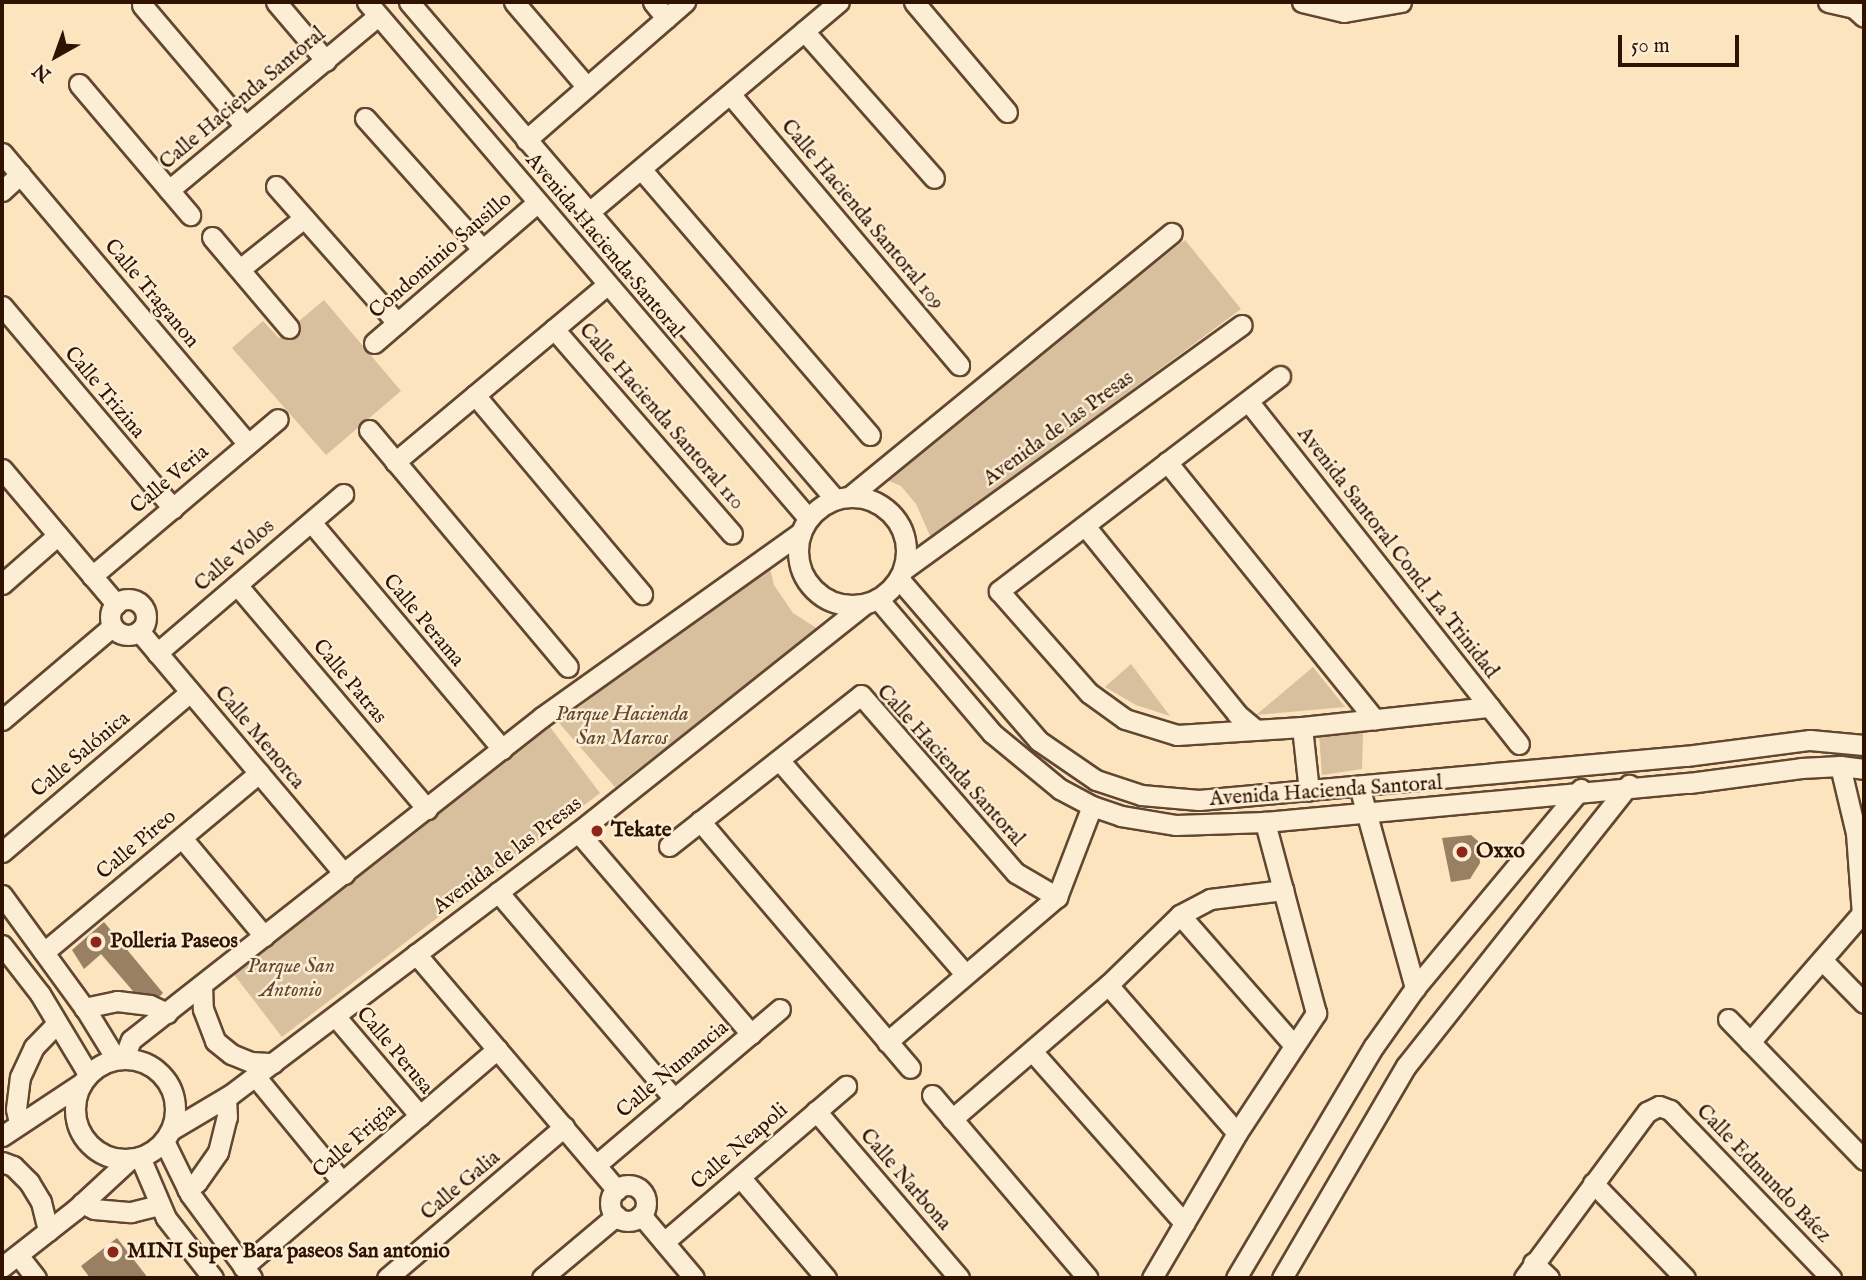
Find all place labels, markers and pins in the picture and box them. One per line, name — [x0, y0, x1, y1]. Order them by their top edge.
place label: Tekate — [611, 818, 671, 844]
marker: Tekate — [589, 823, 605, 839]
place label: Oxxo — [1476, 839, 1525, 865]
marker: Oxxo — [1454, 844, 1470, 860]
place label: Polleria Paseos — [110, 929, 238, 955]
marker: Polleria Paseos — [88, 934, 104, 950]
place label: MINI Super Bara paseos San antonio — [127, 1239, 450, 1265]
marker: MINI Super Bara paseos San antonio — [105, 1244, 121, 1260]

